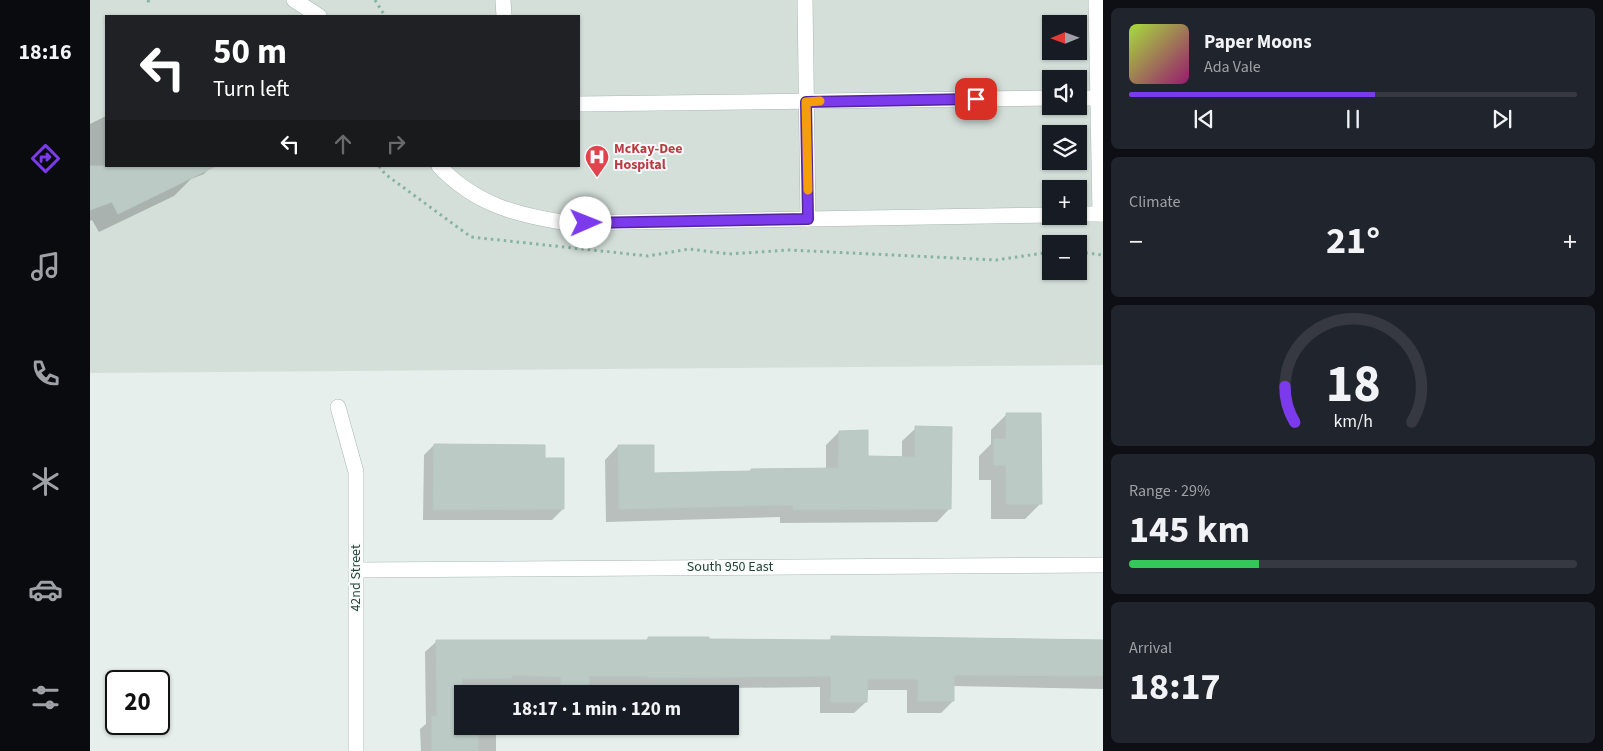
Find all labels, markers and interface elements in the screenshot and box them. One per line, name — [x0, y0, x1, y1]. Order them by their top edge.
north arrow — [1042, 15, 1088, 60]
map controls — [1042, 15, 1087, 280]
text: 50 m — [213, 27, 287, 77]
text: Paper Moons — [1204, 29, 1312, 56]
icon: left — [130, 35, 195, 100]
text: 18:16 — [18, 36, 72, 68]
text: Ada Vale — [1204, 56, 1261, 78]
button: sound — [1042, 70, 1087, 115]
text: Turn left — [213, 73, 289, 105]
pin — [955, 78, 997, 120]
icon: arrive — [962, 85, 990, 113]
icon: previous — [1190, 105, 1218, 133]
icon: pause — [1339, 105, 1367, 133]
icon: next — [1488, 105, 1516, 133]
button: layers — [1042, 125, 1087, 170]
icon: left — [276, 130, 304, 158]
icon: ahead — [329, 130, 357, 158]
icon: right — [382, 130, 410, 158]
place label: McKay-Dee Hospital — [614, 139, 683, 175]
icon: directions — [28, 141, 63, 176]
hospital icon: McKay-Dee Hospital — [584, 144, 610, 178]
button: + — [1042, 180, 1087, 225]
text: Climate — [1129, 191, 1180, 213]
position arrow — [559, 196, 611, 248]
text: 21° — [1326, 214, 1380, 268]
text: − — [1129, 222, 1143, 262]
text: + — [1563, 222, 1577, 262]
button: − — [1042, 235, 1087, 280]
icon: music — [28, 249, 63, 284]
text: 18 — [1326, 348, 1380, 422]
icon: phone — [28, 356, 63, 391]
text: km/h — [1333, 409, 1373, 434]
icon: climate — [28, 464, 63, 499]
text: Range · 29% — [1129, 480, 1210, 502]
text: 145 km — [1129, 503, 1250, 557]
street label: 42nd Street — [346, 544, 366, 612]
street label: South 950 East — [687, 557, 773, 577]
icon: car — [28, 572, 63, 607]
text: Arrival — [1129, 637, 1172, 659]
text: 18:17 — [1129, 660, 1221, 714]
speed limit sign: 20 — [105, 670, 170, 735]
icon: filters — [28, 680, 63, 715]
text: 18:17 · 1 min · 120 m — [512, 696, 681, 723]

